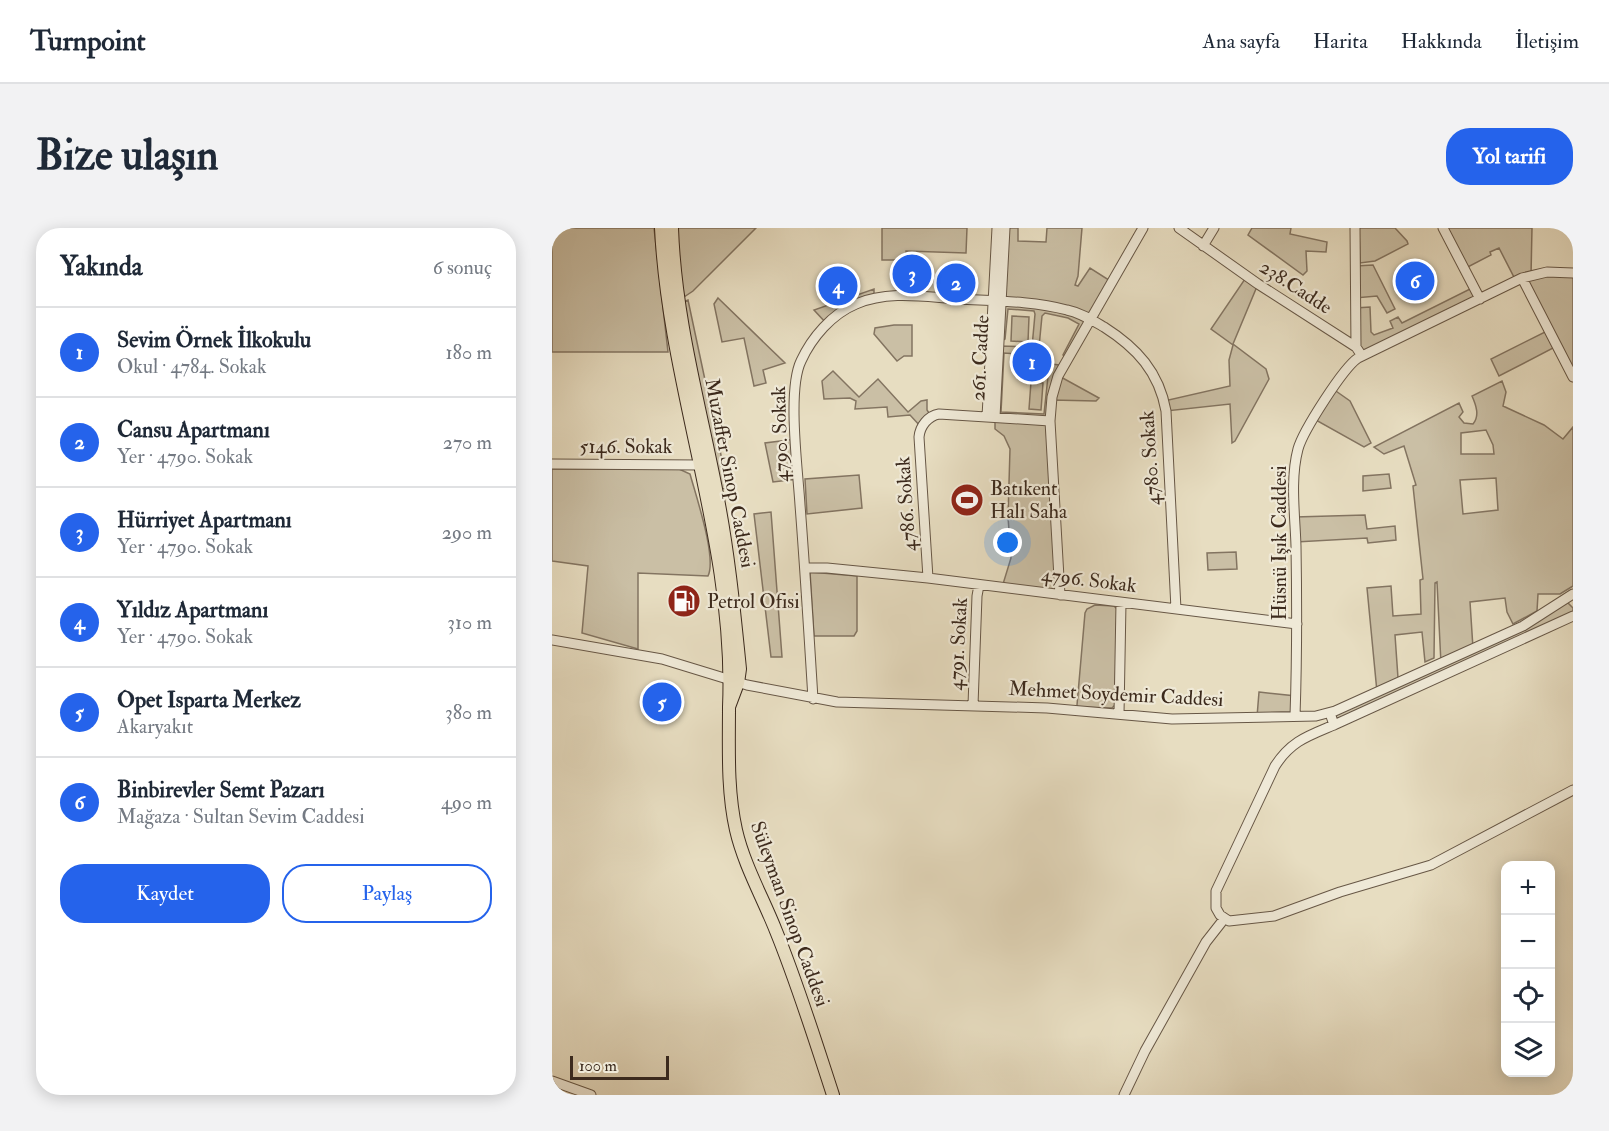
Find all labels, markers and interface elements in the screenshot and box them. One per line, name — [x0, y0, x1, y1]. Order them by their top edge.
text: Turnpoint — [30, 24, 146, 59]
text: Ana sayfa — [1203, 28, 1280, 55]
text: Harita — [1313, 28, 1368, 55]
text: Hakkında — [1401, 28, 1482, 55]
text: İletişim — [1515, 28, 1579, 55]
button: Yol tarifi — [1446, 128, 1573, 185]
text: Bize ulaşın — [36, 130, 218, 182]
text: Yakında — [60, 251, 142, 283]
pin: 3 — [892, 252, 932, 296]
street label: 238.Cadde — [1255, 254, 1337, 320]
text: 6 sonuç — [433, 255, 492, 280]
pin: 6 — [1396, 259, 1434, 304]
pin: 2 — [936, 260, 976, 306]
pin: 4 — [818, 264, 858, 308]
street label: 261. Cadde — [965, 314, 995, 402]
text: Sevim Örnek İlkokulu — [117, 326, 311, 354]
text: 1 — [76, 340, 83, 365]
text: 180 m — [445, 340, 492, 365]
pin: 1 — [1012, 340, 1052, 384]
text: Okul · 4784. Sokak — [117, 354, 267, 379]
street label: Muzaffer Sinop Caddesi — [698, 376, 761, 570]
street label: 4790. Sokak — [766, 385, 794, 482]
street label: 4780. Sokak — [1134, 409, 1166, 506]
text: Cansu Apartmanı — [117, 416, 270, 444]
text: 2 — [74, 430, 85, 455]
text: 270 m — [443, 430, 492, 455]
street label: 5146. Sokak — [580, 434, 673, 459]
text: Yer · 4790. Sokak — [117, 444, 253, 469]
street label: 4786. Sokak — [890, 455, 922, 552]
street label: Hüsnü Işık Caddesi — [1267, 465, 1292, 621]
place label: Batıkent Halı Saha — [990, 476, 1068, 524]
sports icon: Batıkent Halı Saha — [949, 482, 985, 518]
text: Hürriyet Apartmanı — [117, 506, 292, 534]
text: 3 — [76, 520, 83, 545]
text: 290 m — [442, 520, 492, 545]
your location — [993, 528, 1022, 557]
text: Yer · 4790. Sokak — [117, 534, 253, 559]
street label: 4796. Sokak — [1040, 562, 1138, 598]
fuel station icon: Petrol Ofisi — [666, 583, 702, 619]
place label: Petrol Ofisi — [707, 589, 800, 614]
text: Yıldız Apartmanı — [117, 596, 268, 624]
street label: 4791. Sokak — [943, 597, 973, 691]
text: 4 — [74, 610, 85, 635]
text: 310 m — [447, 610, 492, 635]
text: Yer · 4790. Sokak — [117, 624, 253, 649]
street label: Mehmet Soydemir Caddesi — [1008, 676, 1224, 712]
pin: 5 — [642, 680, 682, 724]
text: Opet Isparta Merkez — [117, 686, 301, 714]
text: 5 — [75, 700, 84, 725]
text: 380 m — [445, 700, 492, 725]
text: Akaryakıt — [117, 714, 193, 739]
text: Binbirevler Semt Pazarı — [117, 776, 325, 804]
text: 6 — [74, 790, 85, 815]
text: 490 m — [441, 790, 492, 815]
text: Mağaza · Sultan Sevim Caddesi — [117, 804, 365, 829]
street label: Süleyman Sinop Caddesi — [744, 818, 835, 1010]
map controls — [1501, 861, 1555, 1077]
button: + — [1501, 861, 1555, 915]
button: Kaydet — [60, 864, 270, 923]
button: Paylaş — [282, 864, 492, 923]
button: − — [1501, 915, 1555, 969]
button: locate — [1501, 969, 1555, 1023]
button: layers — [1501, 1023, 1555, 1077]
scale bar — [570, 1053, 669, 1080]
text: 100 m — [579, 1056, 617, 1076]

